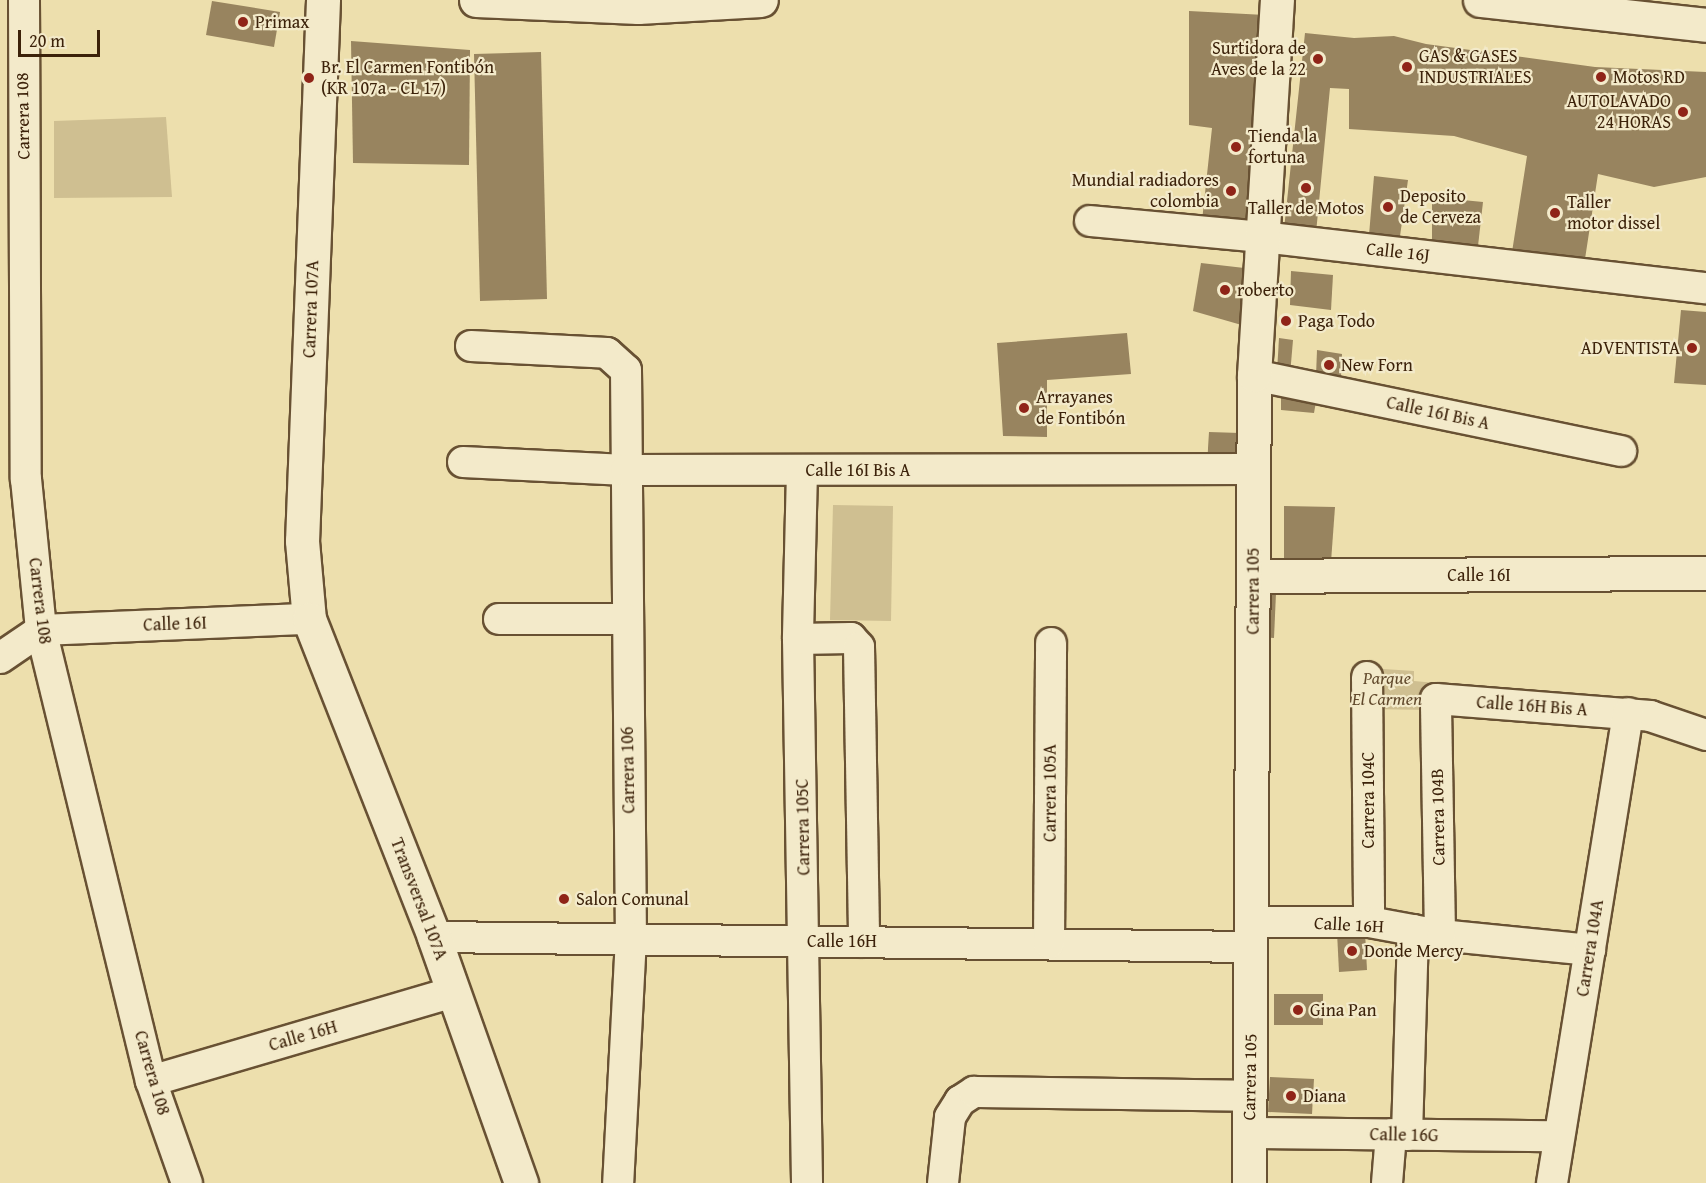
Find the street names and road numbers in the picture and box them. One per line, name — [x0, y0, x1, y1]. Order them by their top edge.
street label: Carrera 108 — [11, 72, 35, 160]
street label: Calle 16J — [1365, 238, 1431, 266]
street label: Carrera 107A — [298, 260, 324, 358]
street label: Calle 16I Bis A — [1384, 392, 1492, 434]
street label: Calle 16I Bis A — [806, 459, 910, 481]
street label: Carrera 105 — [1242, 547, 1264, 635]
street label: Carrera 108 — [24, 557, 56, 645]
street label: Calle 16I — [1447, 564, 1511, 586]
street label: Calle 16I — [143, 612, 207, 636]
street label: Calle 16H Bis A — [1476, 691, 1588, 721]
street label: Carrera 106 — [616, 726, 640, 814]
street label: Carrera 105A — [1039, 744, 1061, 842]
street label: Carrera 104C — [1357, 752, 1379, 848]
street label: Carrera 104B — [1426, 768, 1450, 866]
street label: Carrera 105C — [791, 778, 815, 876]
street label: Transversal 107A — [386, 835, 452, 963]
street label: Carrera 104A — [1572, 898, 1608, 998]
street label: Calle 16H — [1313, 912, 1385, 938]
street label: Calle 16H — [807, 930, 877, 952]
street label: Calle 16H — [266, 1016, 340, 1056]
street label: Carrera 108 — [130, 1028, 174, 1118]
street label: Carrera 105 — [1238, 1033, 1262, 1121]
street label: Calle 16G — [1369, 1124, 1439, 1146]

